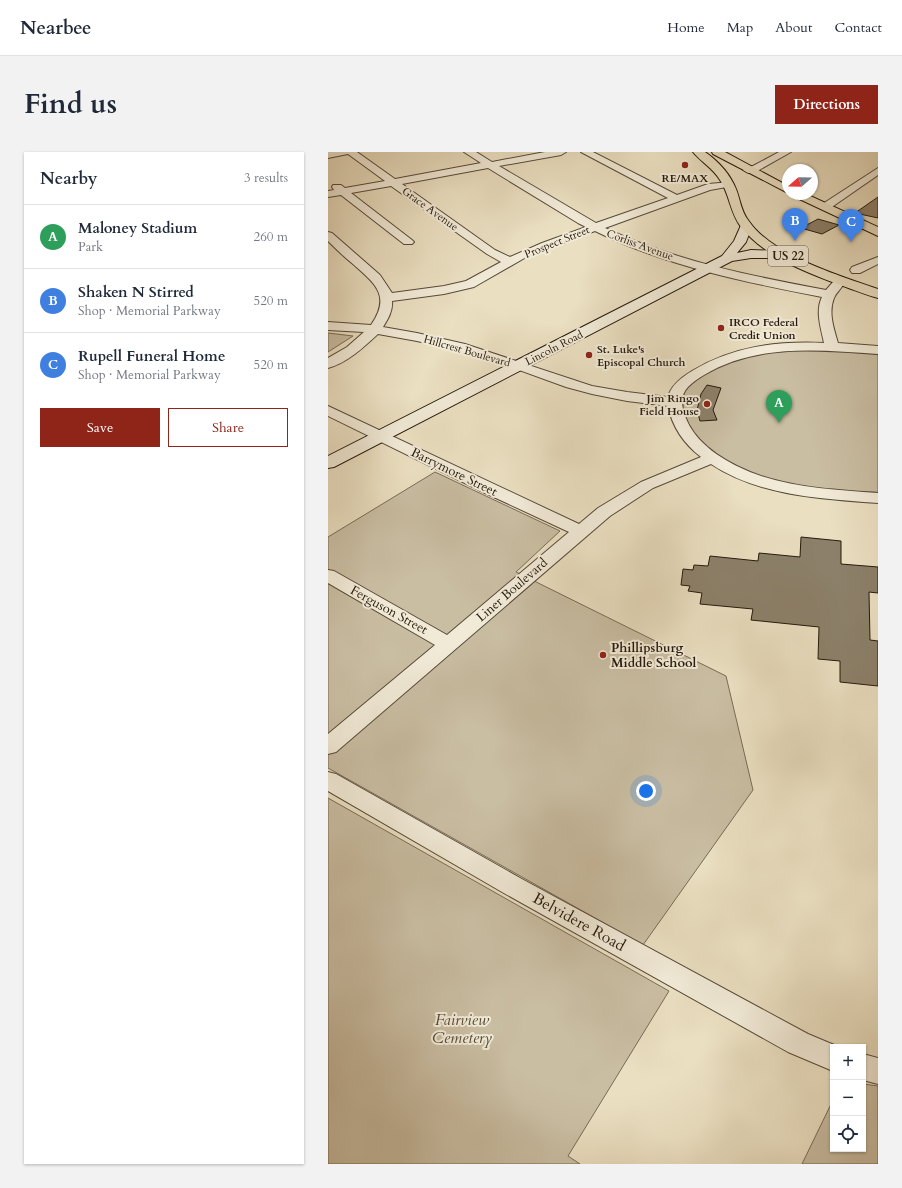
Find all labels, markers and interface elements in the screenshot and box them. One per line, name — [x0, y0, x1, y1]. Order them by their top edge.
text: Nearbee — [20, 15, 91, 41]
text: Home — [667, 18, 705, 37]
text: Map — [727, 18, 753, 37]
text: About — [775, 18, 812, 37]
text: Contact — [834, 18, 882, 37]
text: Find us — [24, 85, 117, 123]
button: Directions — [775, 85, 878, 124]
marker: RE/MAX — [680, 160, 690, 170]
north arrow — [782, 164, 818, 200]
text: Nearby — [40, 167, 97, 190]
text: 3 results — [244, 169, 288, 187]
place label: RE/MAX — [661, 171, 709, 186]
street label: Grace Avenue — [399, 184, 461, 234]
pin: B — [782, 208, 808, 241]
pin: C — [838, 209, 864, 242]
text: Maloney Stadium — [78, 218, 197, 238]
street label: Prospect Street — [522, 222, 592, 262]
street label: Corliss Avenue — [604, 226, 676, 264]
text: A — [48, 228, 58, 246]
text: 260 m — [254, 228, 288, 246]
text: Park — [78, 238, 103, 256]
road number: US 22 — [768, 246, 808, 266]
text: Shaken N Stirred — [78, 282, 194, 302]
text: B — [48, 292, 58, 310]
text: 520 m — [254, 292, 288, 310]
text: Shop · Memorial Parkway — [78, 302, 221, 320]
place label: IRCO Federal Credit Union — [729, 315, 799, 343]
marker: IRCO Federal Credit Union — [716, 323, 726, 333]
street label: Lincoln Road — [522, 327, 586, 369]
street label: Hillcrest Boulevard — [422, 331, 512, 371]
place label: St. Luke's Episcopal Church — [597, 342, 686, 370]
text: Rupell Funeral Home — [78, 346, 225, 366]
marker: St. Luke's Episcopal Church — [584, 350, 594, 360]
text: C — [48, 356, 58, 374]
text: 520 m — [254, 356, 288, 374]
text: Shop · Memorial Parkway — [78, 366, 221, 384]
pin: A — [766, 390, 792, 423]
place label: Jim Ringo Field House — [639, 391, 700, 419]
marker: Jim Ringo Field House — [702, 399, 712, 409]
button: Save — [40, 408, 160, 447]
button: Share — [168, 408, 288, 447]
street label: Barrymore Street — [408, 443, 500, 501]
street label: Liner Boulevard — [472, 554, 552, 626]
street label: Ferguson Street — [347, 581, 431, 639]
place label: Phillipsburg Middle School — [611, 639, 697, 672]
marker: Phillipsburg Middle School — [598, 650, 608, 660]
your location — [636, 781, 656, 801]
street label: Belvidere Road — [529, 887, 630, 957]
park label: Fairview Cemetery — [432, 1009, 492, 1049]
map controls — [830, 1044, 866, 1152]
button: + — [830, 1044, 866, 1080]
button: − — [830, 1080, 866, 1116]
button: locate — [830, 1116, 866, 1152]

